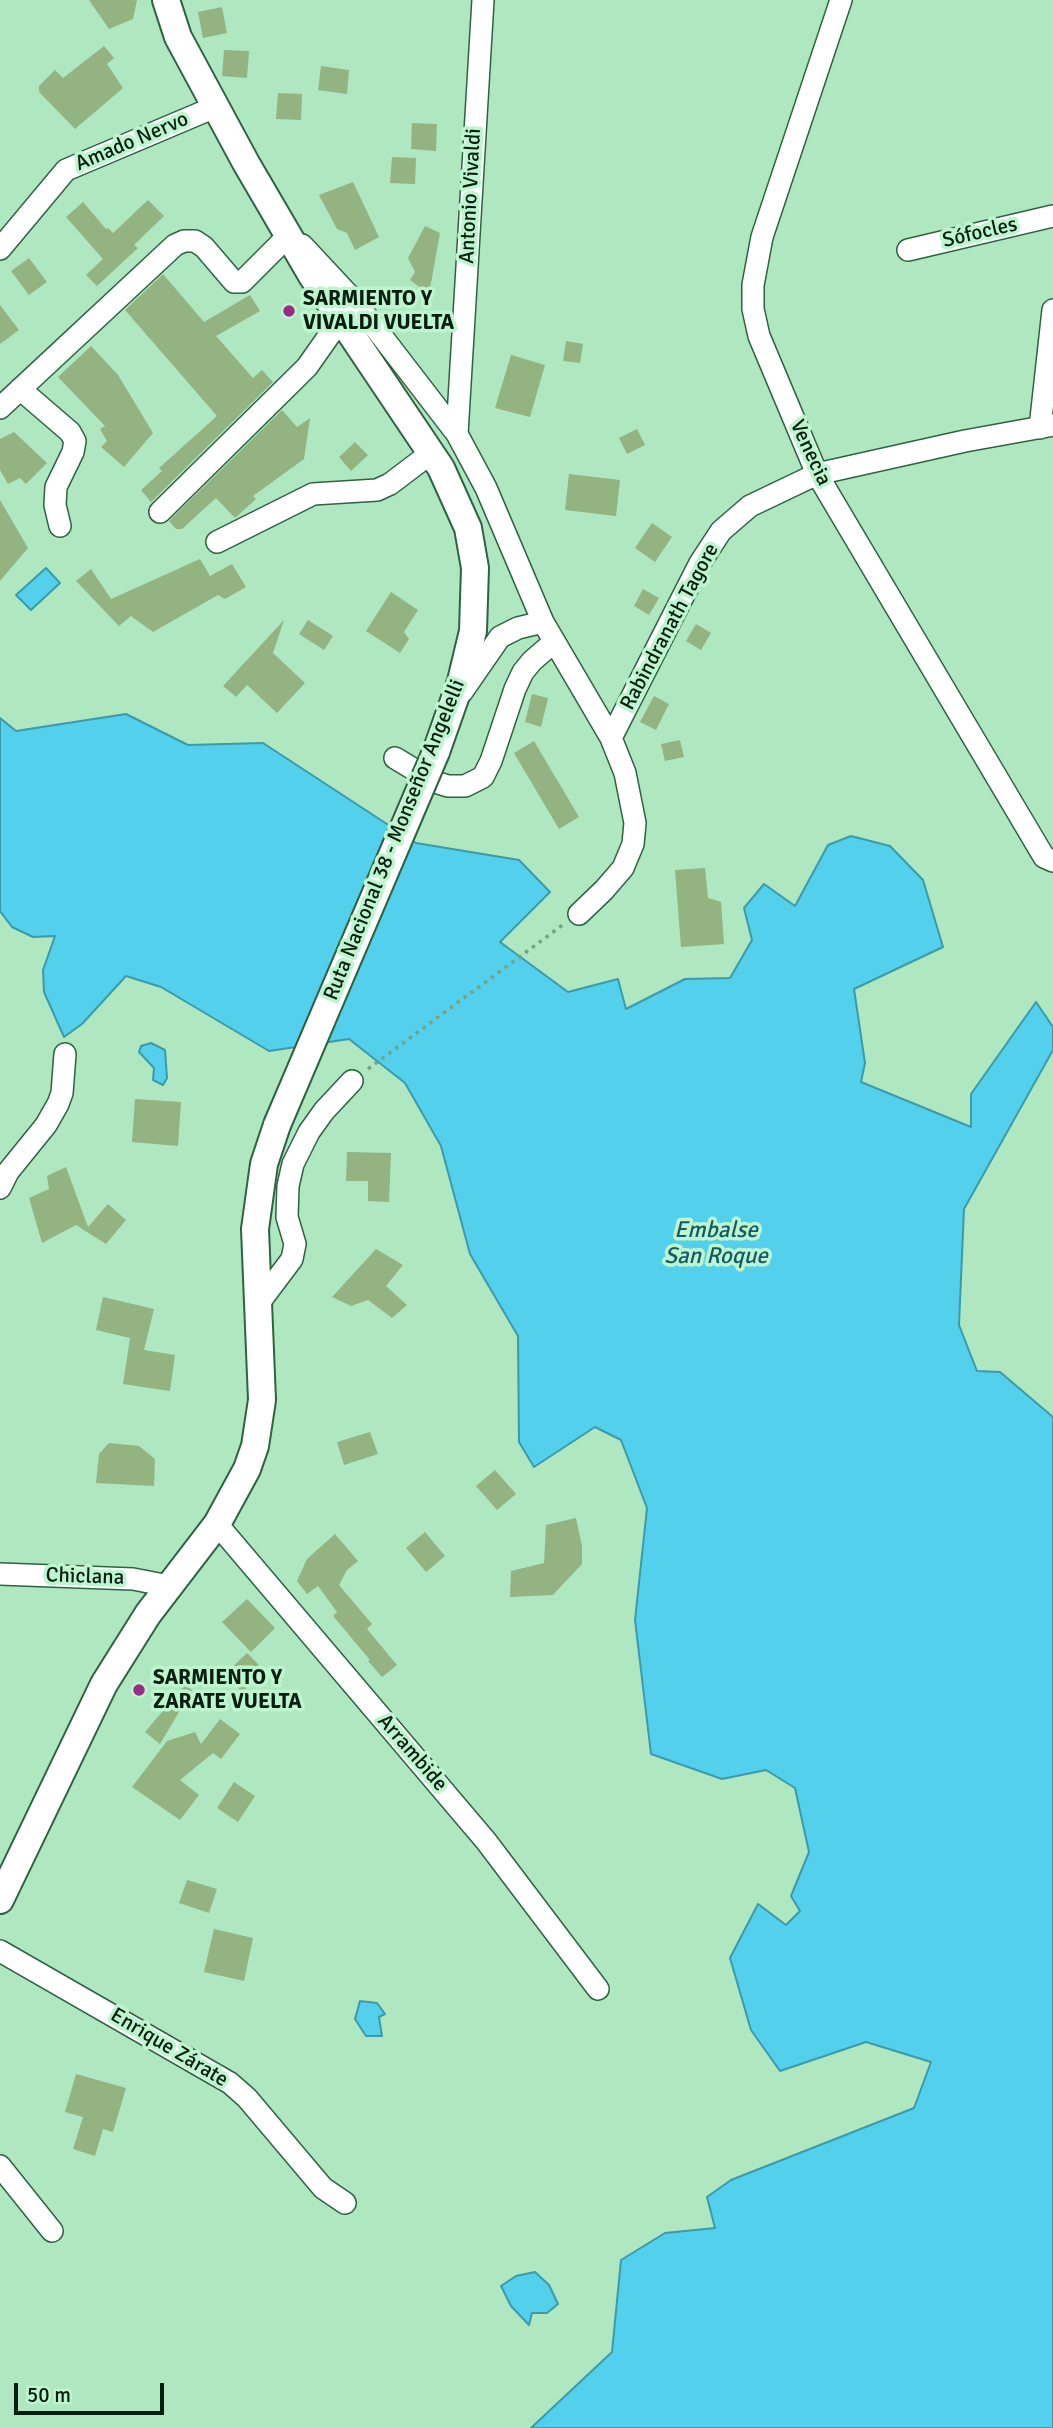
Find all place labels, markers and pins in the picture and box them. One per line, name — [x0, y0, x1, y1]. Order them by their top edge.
place label: SARMIENTO Y VIVALDI VUELTA — [303, 286, 454, 336]
marker: SARMIENTO Y VIVALDI VUELTA — [281, 303, 297, 319]
place label: SARMIENTO Y ZARATE VUELTA — [153, 1665, 302, 1715]
marker: SARMIENTO Y ZARATE VUELTA — [131, 1682, 147, 1698]

